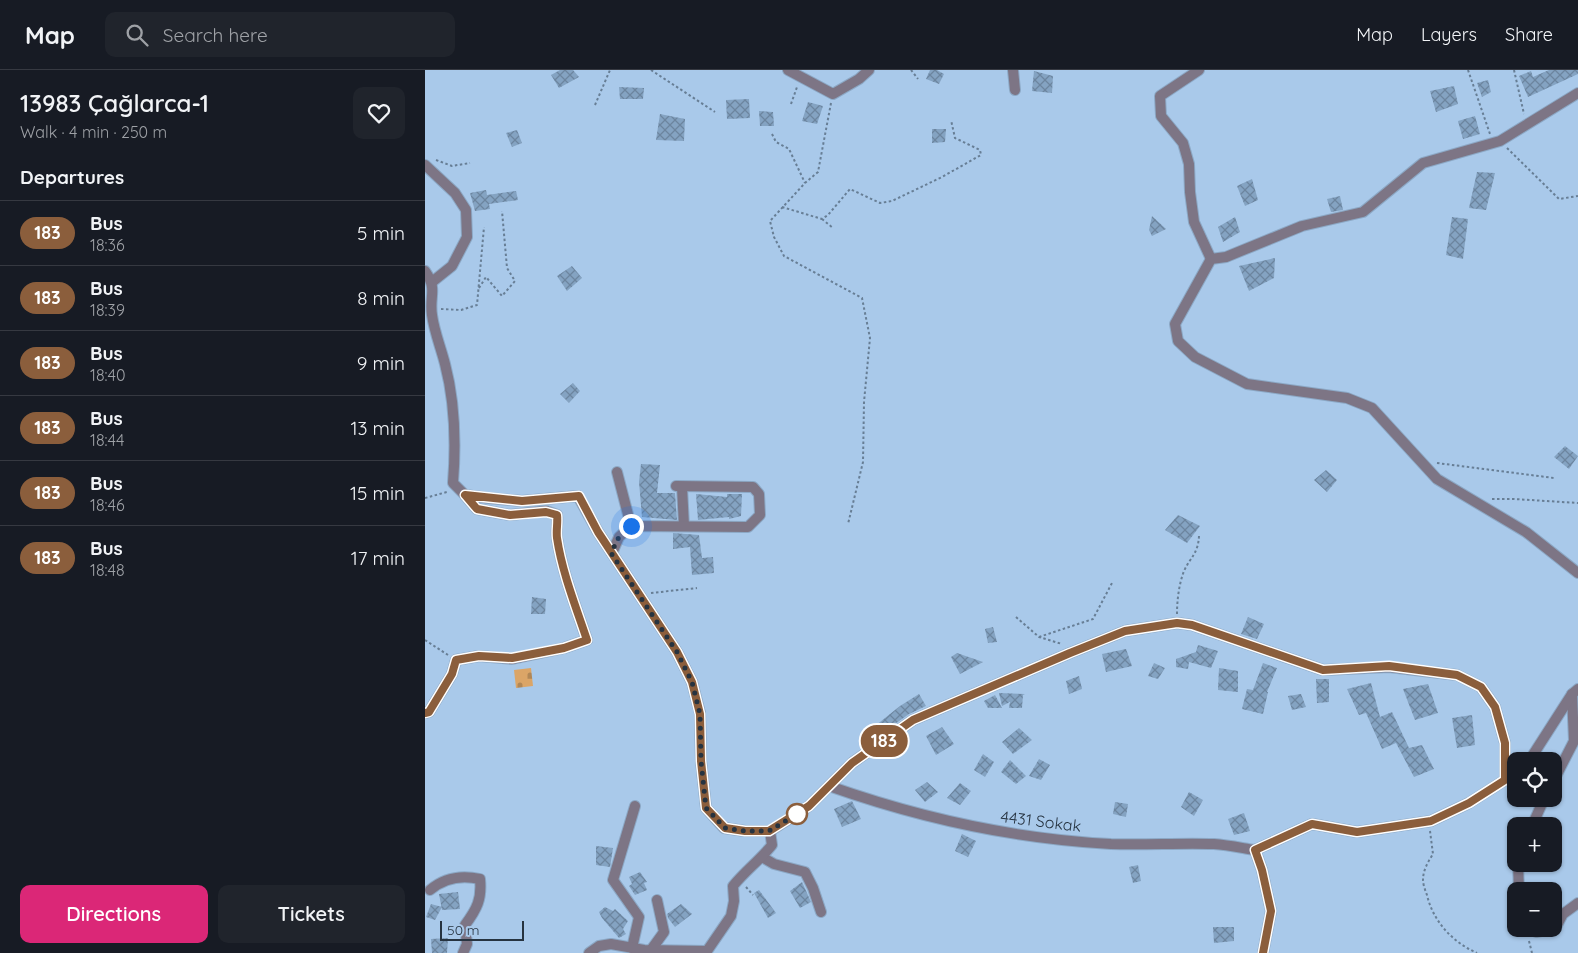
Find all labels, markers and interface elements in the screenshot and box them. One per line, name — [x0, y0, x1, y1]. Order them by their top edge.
search box — [105, 12, 455, 57]
text: Map — [25, 20, 75, 50]
icon: search — [123, 21, 151, 49]
text: Search here — [163, 23, 268, 47]
text: Map — [1356, 23, 1393, 46]
text: Layers — [1421, 23, 1477, 46]
text: Share — [1505, 23, 1553, 46]
button: heart — [353, 87, 405, 139]
text: 13983 Çağlarca-1 — [20, 88, 209, 118]
text: Walk · 4 min · 250 m — [20, 122, 167, 142]
text: Departures — [20, 165, 124, 189]
text: Bus — [90, 211, 123, 235]
text: 183 — [34, 221, 61, 244]
text: 5 min — [357, 221, 405, 245]
text: 18:36 — [90, 235, 125, 255]
text: Bus — [90, 276, 123, 300]
text: 183 — [34, 286, 61, 309]
text: 8 min — [357, 286, 405, 310]
text: 18:39 — [90, 300, 125, 320]
text: Bus — [90, 341, 123, 365]
text: 183 — [34, 351, 61, 374]
text: 9 min — [357, 351, 405, 375]
text: 18:40 — [90, 365, 126, 385]
text: Bus — [90, 406, 123, 430]
text: 183 — [34, 416, 61, 439]
text: 13 min — [350, 416, 405, 440]
text: 18:44 — [90, 430, 124, 450]
text: Bus — [90, 471, 123, 495]
text: 183 — [34, 481, 61, 504]
text: 15 min — [350, 481, 405, 505]
text: 18:46 — [90, 495, 125, 515]
your location — [619, 514, 644, 539]
text: Bus — [90, 536, 123, 560]
text: 183 — [34, 546, 61, 569]
text: 17 min — [351, 546, 405, 570]
text: 18:48 — [90, 560, 125, 580]
line badge: 183 — [855, 725, 913, 757]
text: 183 — [871, 729, 897, 752]
map controls — [1507, 752, 1562, 937]
button: locate — [1507, 752, 1562, 807]
unlabelled marker — [786, 803, 808, 825]
street label: 4431 Sokak — [1000, 806, 1082, 836]
button: + — [1507, 817, 1562, 872]
button: − — [1507, 882, 1562, 937]
button: Directions — [20, 885, 208, 943]
button: Tickets — [218, 885, 405, 943]
scale bar — [440, 918, 524, 941]
text: 50 m — [447, 921, 480, 939]

